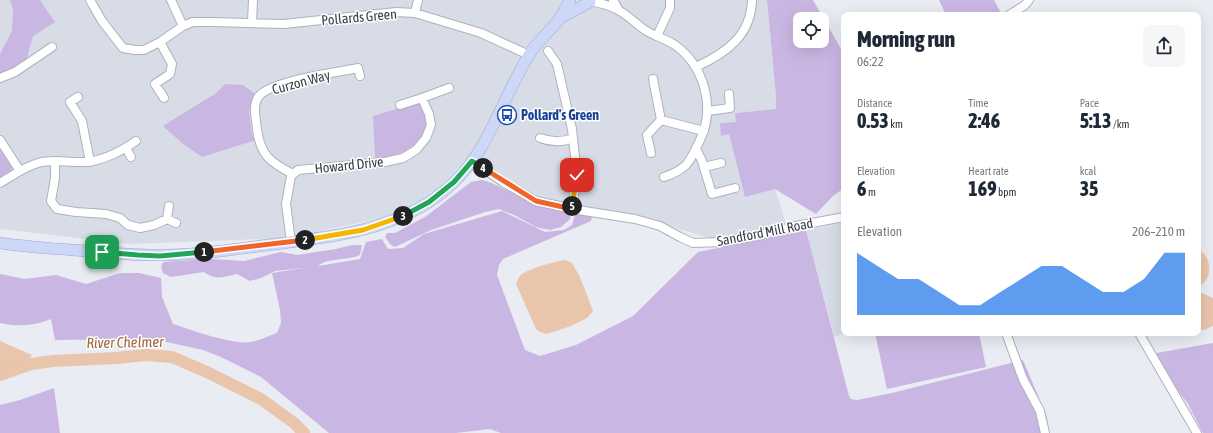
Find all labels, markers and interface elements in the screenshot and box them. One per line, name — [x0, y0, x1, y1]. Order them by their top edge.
street label: Pollards Green — [321, 6, 397, 28]
map controls — [793, 12, 829, 48]
button: locate — [793, 12, 829, 48]
button: share — [1143, 25, 1185, 67]
text: Morning run — [857, 26, 955, 52]
text: 06:22 — [857, 54, 884, 69]
street label: Curzon Way — [270, 67, 332, 97]
text: Distance — [857, 97, 892, 109]
text: Time — [968, 97, 988, 109]
text: Pace — [1080, 97, 1099, 109]
bus stop icon: Pollard's Green — [496, 104, 518, 126]
place label: Pollard's Green — [521, 107, 599, 123]
text: 0.53 — [857, 109, 889, 132]
text: 2:46 — [968, 109, 1000, 132]
text: 5:13 — [1080, 109, 1111, 132]
text: km — [889, 118, 903, 130]
text: /km — [1111, 118, 1129, 130]
street label: Howard Drive — [314, 153, 384, 177]
pin: 4 — [473, 158, 493, 178]
pin — [560, 158, 594, 192]
text: 4 — [480, 162, 486, 174]
icon: check — [566, 164, 588, 186]
text: Elevation — [857, 165, 895, 177]
text: Heart rate — [968, 165, 1009, 177]
text: kcal — [1080, 165, 1096, 177]
text: 6 — [857, 177, 866, 200]
text: 169 — [968, 177, 997, 200]
text: 35 — [1080, 177, 1098, 200]
text: m — [866, 186, 876, 198]
text: bpm — [997, 186, 1016, 198]
pin: 5 — [562, 196, 582, 216]
text: 5 — [569, 200, 575, 212]
pin: 3 — [393, 206, 413, 226]
text: 3 — [400, 210, 406, 222]
street label: Sandford Mill Road — [716, 215, 814, 249]
text: Elevation — [857, 224, 902, 239]
text: 206–210 m — [1132, 224, 1185, 239]
pin: 2 — [295, 230, 315, 250]
text: 2 — [302, 234, 308, 246]
pin — [85, 235, 119, 269]
icon: arrive — [91, 241, 113, 263]
pin: 1 — [194, 242, 214, 262]
text: 1 — [201, 246, 207, 258]
water label: River Chelmer — [86, 333, 164, 351]

